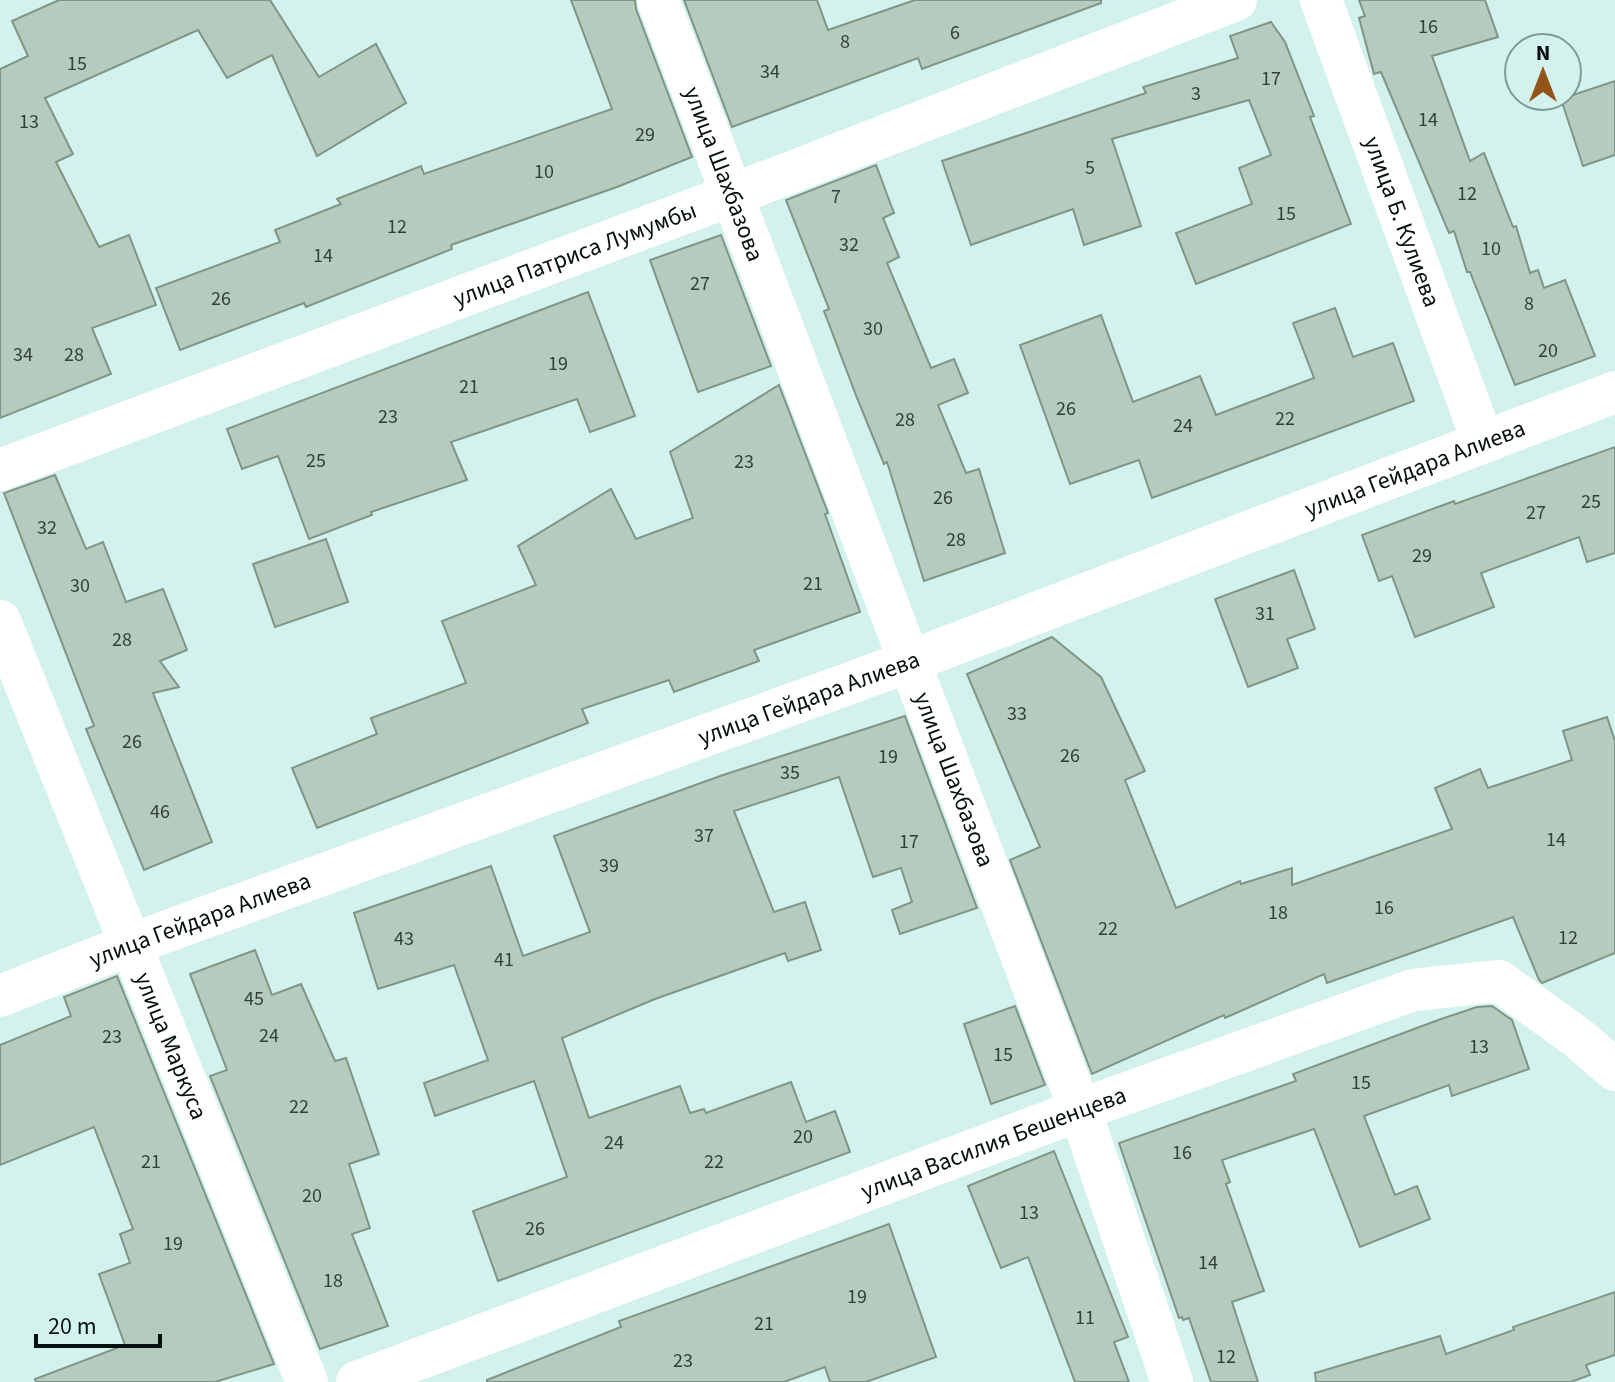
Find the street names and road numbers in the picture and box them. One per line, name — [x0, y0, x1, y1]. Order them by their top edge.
street label: улица Шахбазова — [675, 81, 773, 266]
street label: улица Б. Кулиева — [1355, 131, 1450, 312]
street label: улица Патриса Лумумбы — [448, 192, 702, 316]
street label: улица Гейдара Алиева — [1299, 410, 1530, 526]
street label: улица Гейдара Алиева — [693, 642, 925, 754]
street label: улица Шахбазова — [905, 687, 1004, 872]
street label: улица Гейдара Алиева — [84, 863, 316, 977]
street label: улица Маркуса — [126, 967, 217, 1125]
street label: улица Василия Бешенцева — [856, 1077, 1131, 1208]

